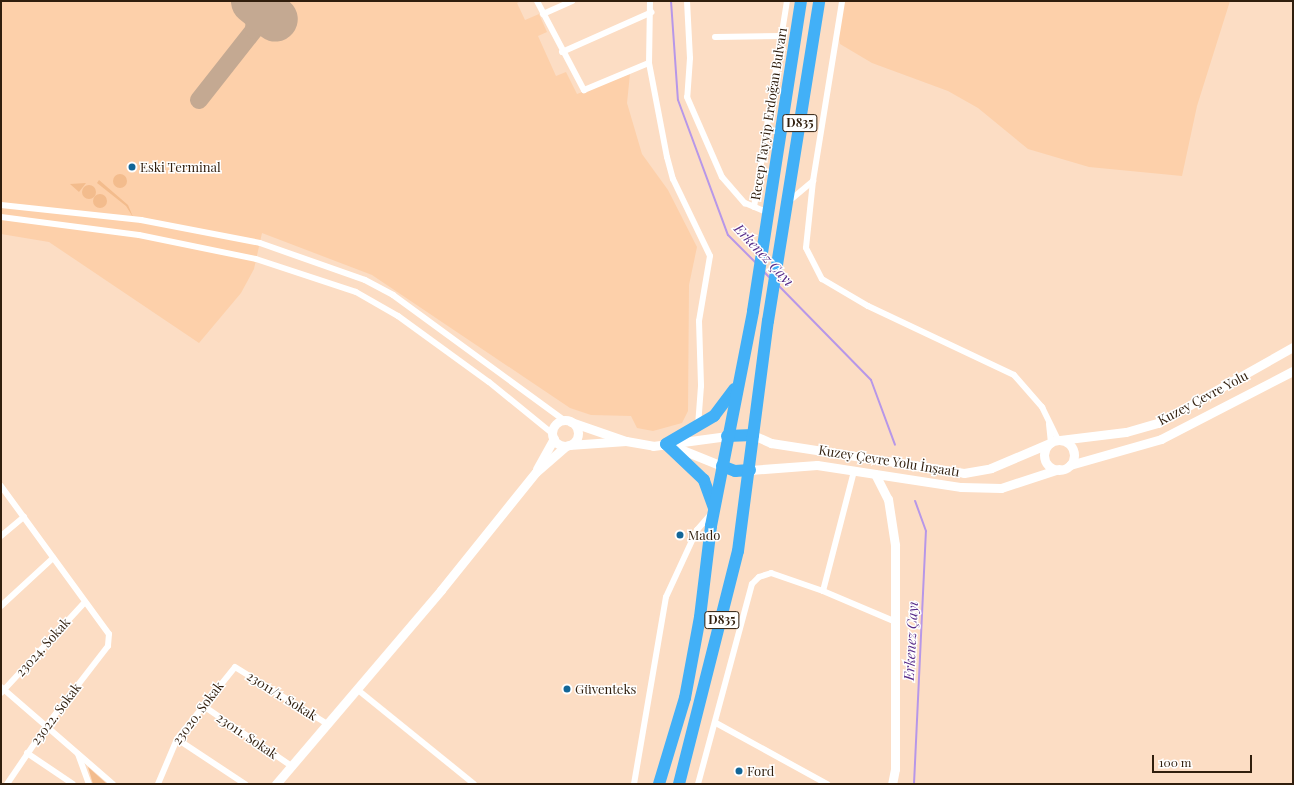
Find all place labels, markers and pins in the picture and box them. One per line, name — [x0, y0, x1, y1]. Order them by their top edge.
place label: Eski Terminal — [140, 159, 221, 175]
marker: Eski Terminal — [127, 162, 137, 172]
place label: Mado — [688, 527, 720, 543]
marker: Mado — [675, 530, 685, 540]
place label: Güventeks — [575, 681, 636, 697]
marker: Güventeks — [562, 684, 572, 694]
place label: Ford — [747, 763, 774, 779]
marker: Ford — [734, 766, 744, 776]

